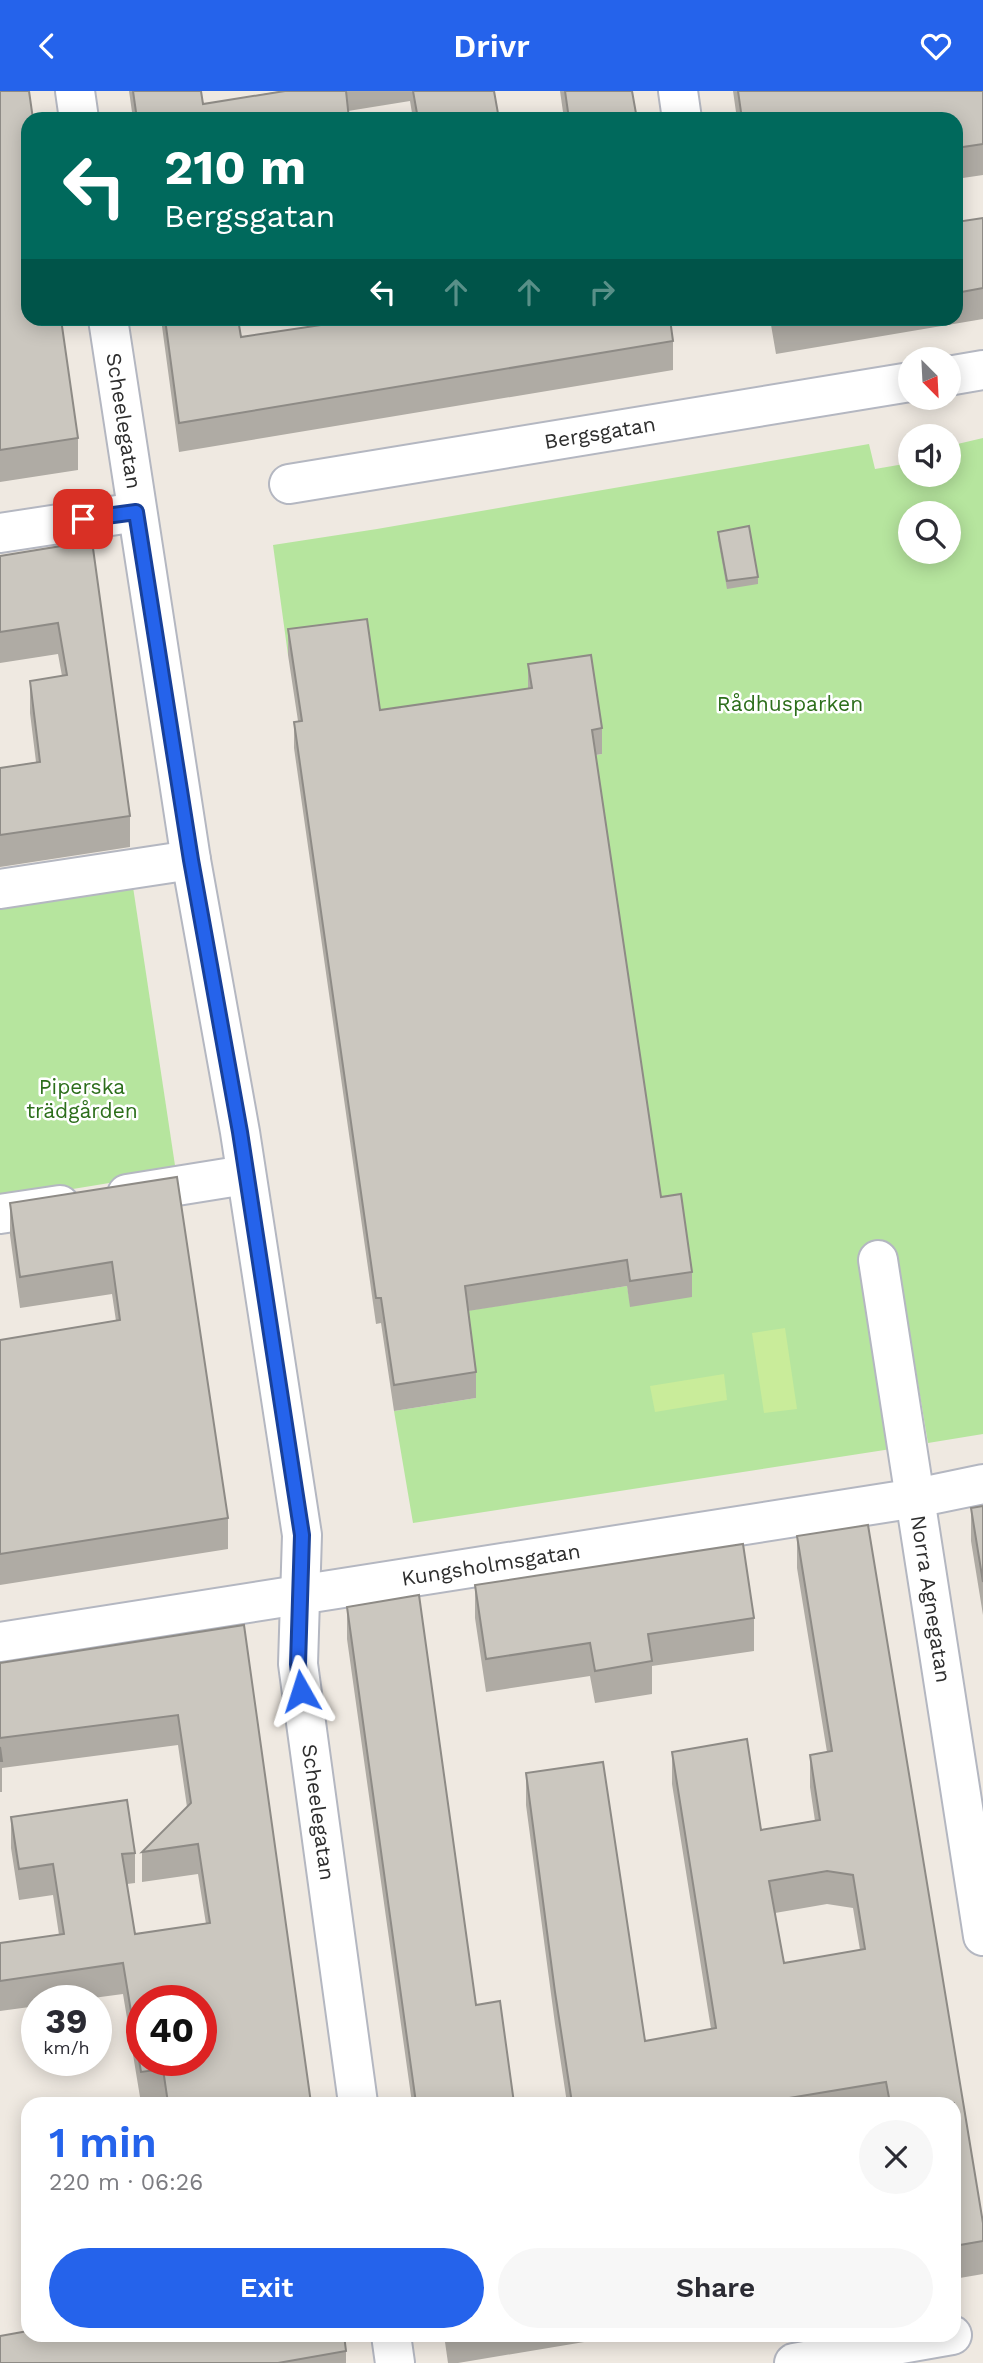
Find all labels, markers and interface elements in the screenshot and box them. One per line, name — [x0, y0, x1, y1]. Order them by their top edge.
icon: back — [28, 27, 66, 65]
text: Drivr — [453, 27, 530, 65]
icon: heart — [917, 27, 955, 65]
text: 210 m — [164, 138, 306, 196]
icon: left — [49, 140, 140, 231]
text: Bergsgatan — [164, 197, 335, 235]
icon: left — [364, 273, 402, 311]
icon: ahead — [437, 273, 475, 311]
icon: ahead — [510, 273, 548, 311]
icon: right — [583, 273, 621, 311]
north arrow — [898, 347, 961, 409]
map controls — [898, 347, 961, 564]
street label: Scheelegatan — [101, 351, 147, 491]
street label: Bergsgatan — [542, 411, 657, 454]
button: sound — [898, 424, 961, 487]
pin — [53, 489, 113, 549]
icon: arrive — [64, 500, 102, 538]
button: search — [898, 501, 961, 564]
park label: Rådhusparken — [717, 691, 863, 716]
park label: Piperska trädgården — [26, 1074, 138, 1123]
street label: Norra Agnegatan — [906, 1513, 956, 1684]
street label: Kungsholmsgatan — [400, 1538, 582, 1591]
position arrow — [264, 1654, 338, 1728]
street label: Scheelegatan — [297, 1742, 340, 1882]
speed limit sign: 40 — [126, 1985, 217, 2076]
text: 39 — [45, 2000, 88, 2042]
text: km/h — [43, 2037, 90, 2058]
text: 1 min — [49, 2118, 157, 2167]
button: close — [859, 2120, 933, 2194]
text: 220 m · 06:26 — [49, 2169, 203, 2196]
button: Exit — [49, 2248, 484, 2328]
button: Share — [498, 2248, 933, 2328]

